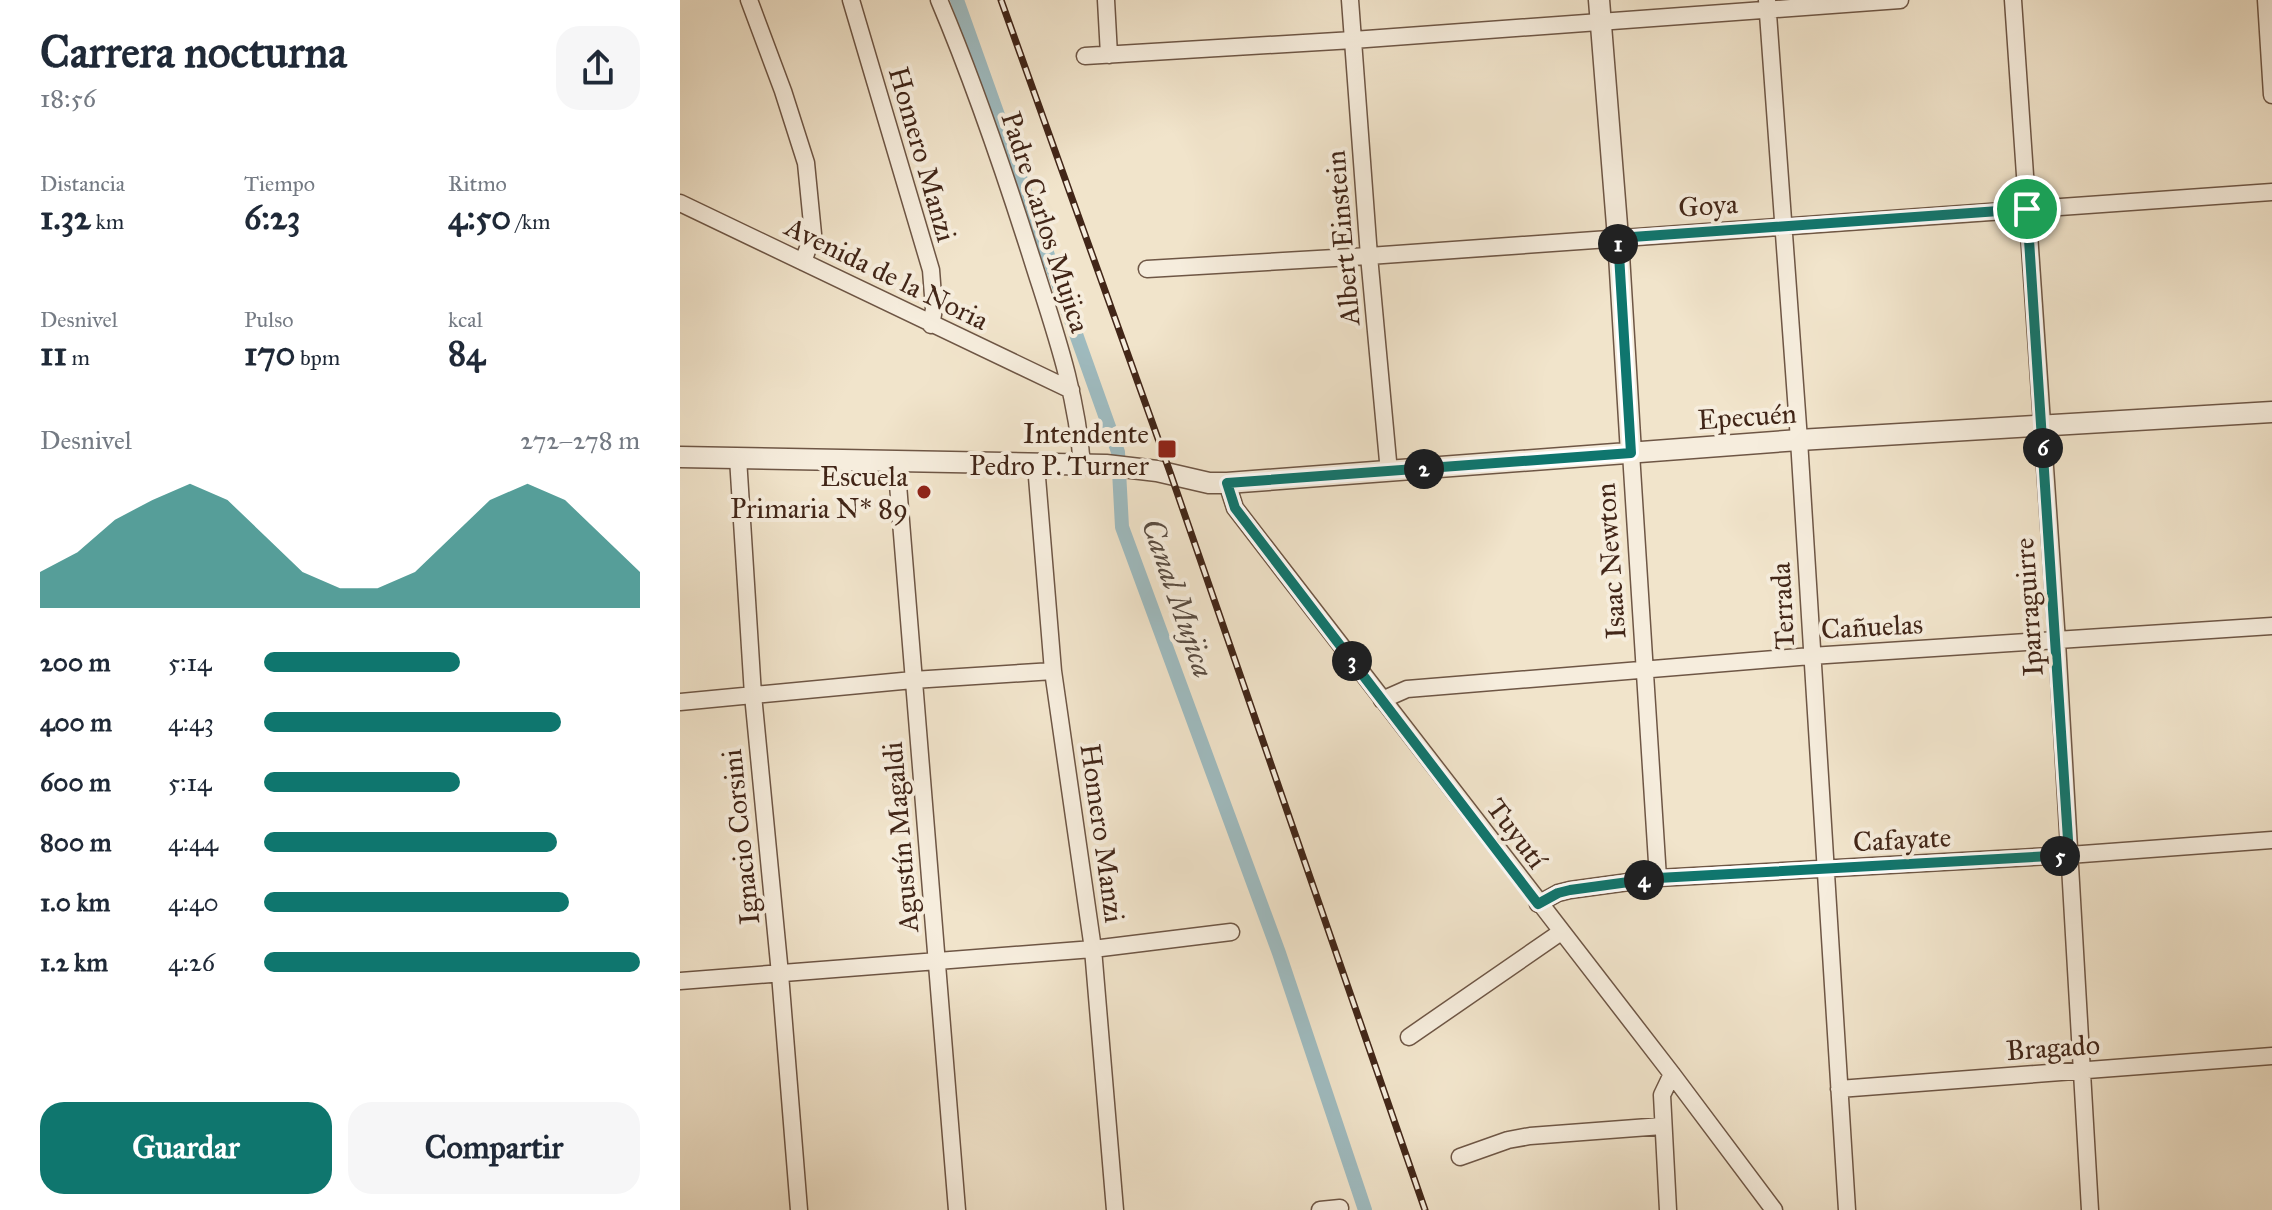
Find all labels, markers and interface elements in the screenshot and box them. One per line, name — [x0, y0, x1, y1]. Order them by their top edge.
text: Carrera nocturna — [40, 25, 347, 79]
button: share — [556, 26, 640, 110]
street label: Homero Manzi — [881, 63, 964, 246]
text: 18:56 — [40, 82, 96, 114]
street label: Padre Carlos Mujica — [993, 107, 1098, 337]
street label: Albert Einstein — [1317, 149, 1368, 328]
text: Distancia — [40, 170, 125, 197]
text: Tiempo — [244, 170, 315, 197]
text: Ritmo — [448, 170, 507, 197]
pin — [1993, 175, 2061, 243]
street label: Goya — [1677, 186, 1739, 225]
icon: arrive — [2005, 187, 2049, 231]
text: 1.32 — [40, 197, 91, 238]
text: 6:23 — [244, 197, 300, 238]
text: 4:50 — [448, 197, 511, 238]
text: km — [91, 208, 124, 235]
text: /km — [511, 208, 550, 235]
street label: Avenida de la Noria — [779, 209, 994, 338]
pin: 1 — [1598, 224, 1638, 264]
text: 1 — [1614, 230, 1622, 257]
text: Desnivel — [40, 306, 118, 333]
text: Pulso — [244, 306, 294, 333]
text: kcal — [448, 306, 483, 333]
text: 11 — [40, 333, 67, 374]
text: 170 — [244, 333, 295, 374]
text: 84 — [448, 333, 485, 374]
text: m — [67, 344, 90, 371]
text: bpm — [295, 344, 340, 371]
street label: Epecuén — [1696, 396, 1798, 437]
place label: Intendente Pedro P. Turner — [969, 416, 1149, 483]
text: Desnivel — [40, 424, 132, 456]
text: 272–278 m — [520, 424, 640, 456]
pin: 6 — [2023, 428, 2063, 468]
text: 6 — [2037, 434, 2049, 461]
marker: Intendente Pedro P. Turner — [1156, 438, 1178, 460]
pin: 2 — [1404, 449, 1444, 489]
text: 2 — [1419, 455, 1429, 482]
place label: Escuela Primaria N* 89 — [730, 459, 908, 526]
street label: Isaac Newton — [1588, 482, 1633, 640]
marker: Escuela Primaria N* 89 — [915, 483, 933, 501]
water label: Canal Mujica — [1134, 514, 1222, 682]
street label: Iparraguirre — [2006, 537, 2051, 677]
street label: Terrada — [1763, 561, 1802, 650]
street label: Cañuelas — [1820, 606, 1924, 647]
pin: 3 — [1332, 641, 1372, 681]
text: 200 m — [40, 646, 111, 678]
text: 5:14 — [168, 646, 211, 678]
text: 3 — [1348, 647, 1356, 674]
text: 400 m — [40, 706, 112, 738]
text: 4:43 — [168, 706, 214, 738]
street label: Agustín Magaldi — [875, 740, 926, 935]
street label: Homero Manzi — [1073, 741, 1132, 925]
street label: Ignacio Corsini — [714, 747, 767, 926]
text: 600 m — [40, 766, 111, 798]
text: 5:14 — [168, 766, 211, 798]
street label: Tuyutí — [1479, 791, 1555, 876]
street label: Cafayate — [1852, 819, 1952, 860]
text: 800 m — [40, 826, 112, 858]
text: 4:44 — [168, 826, 218, 858]
pin: 5 — [2040, 836, 2080, 876]
text: 5 — [2055, 842, 2065, 869]
pin: 4 — [1624, 860, 1664, 900]
text: 4 — [1638, 866, 1650, 893]
text: 1.0 km — [40, 886, 110, 918]
text: 4:40 — [168, 886, 219, 918]
text: 1.2 km — [40, 946, 108, 978]
text: 4:26 — [168, 946, 215, 978]
street label: Bragado — [2005, 1027, 2101, 1068]
button: Guardar — [40, 1102, 332, 1194]
button: Compartir — [348, 1102, 640, 1194]

